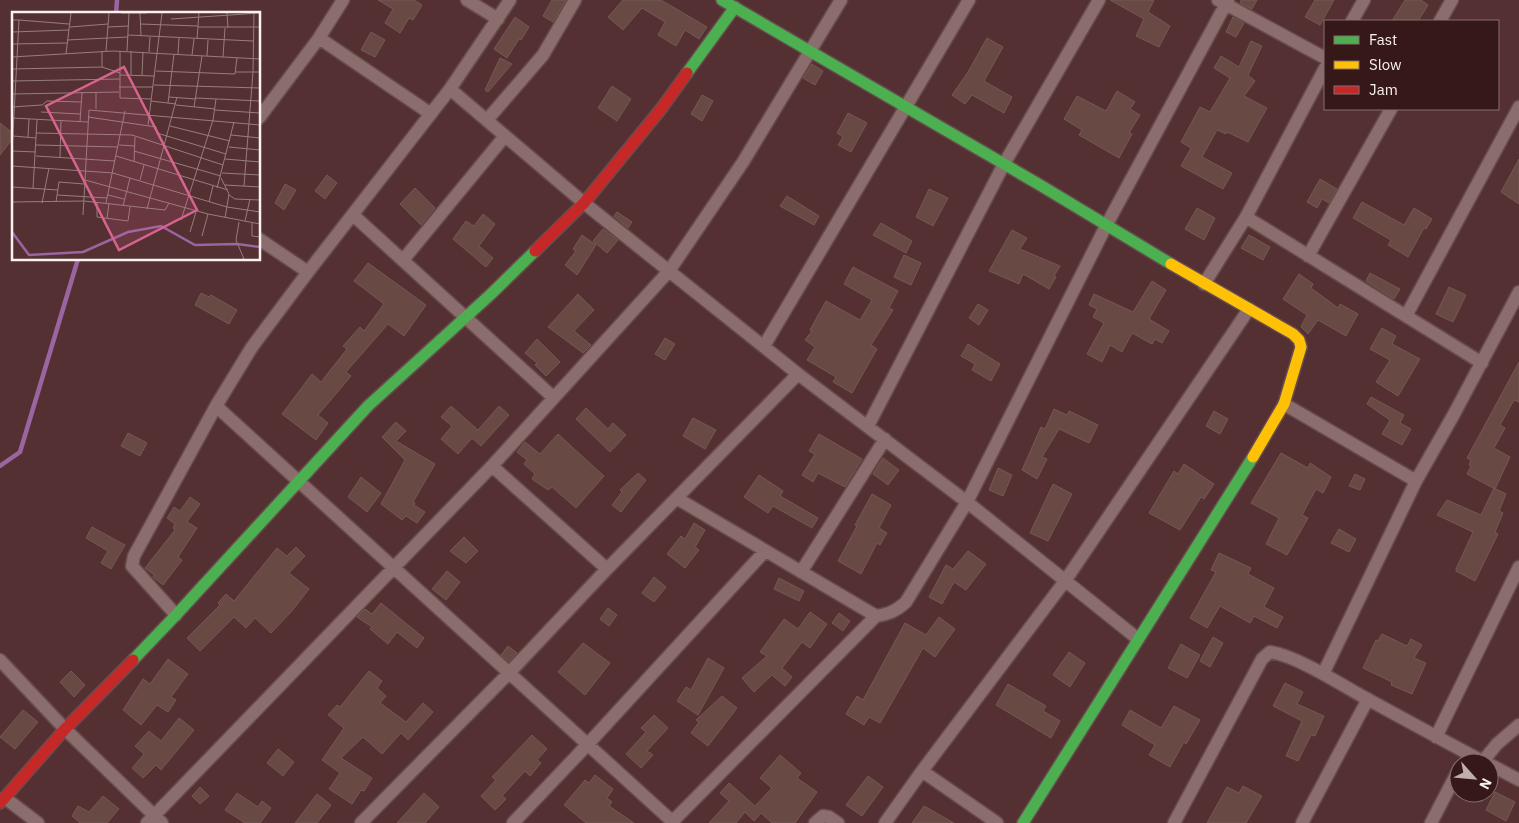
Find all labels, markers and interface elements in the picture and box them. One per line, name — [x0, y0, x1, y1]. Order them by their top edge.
inset map — [12, 12, 260, 260]
legend — [1324, 20, 1499, 110]
text: Fast — [1369, 30, 1397, 49]
text: Slow — [1369, 55, 1402, 74]
text: Jam — [1369, 80, 1398, 99]
north arrow — [1449, 753, 1499, 803]
text: N — [1475, 775, 1496, 793]

